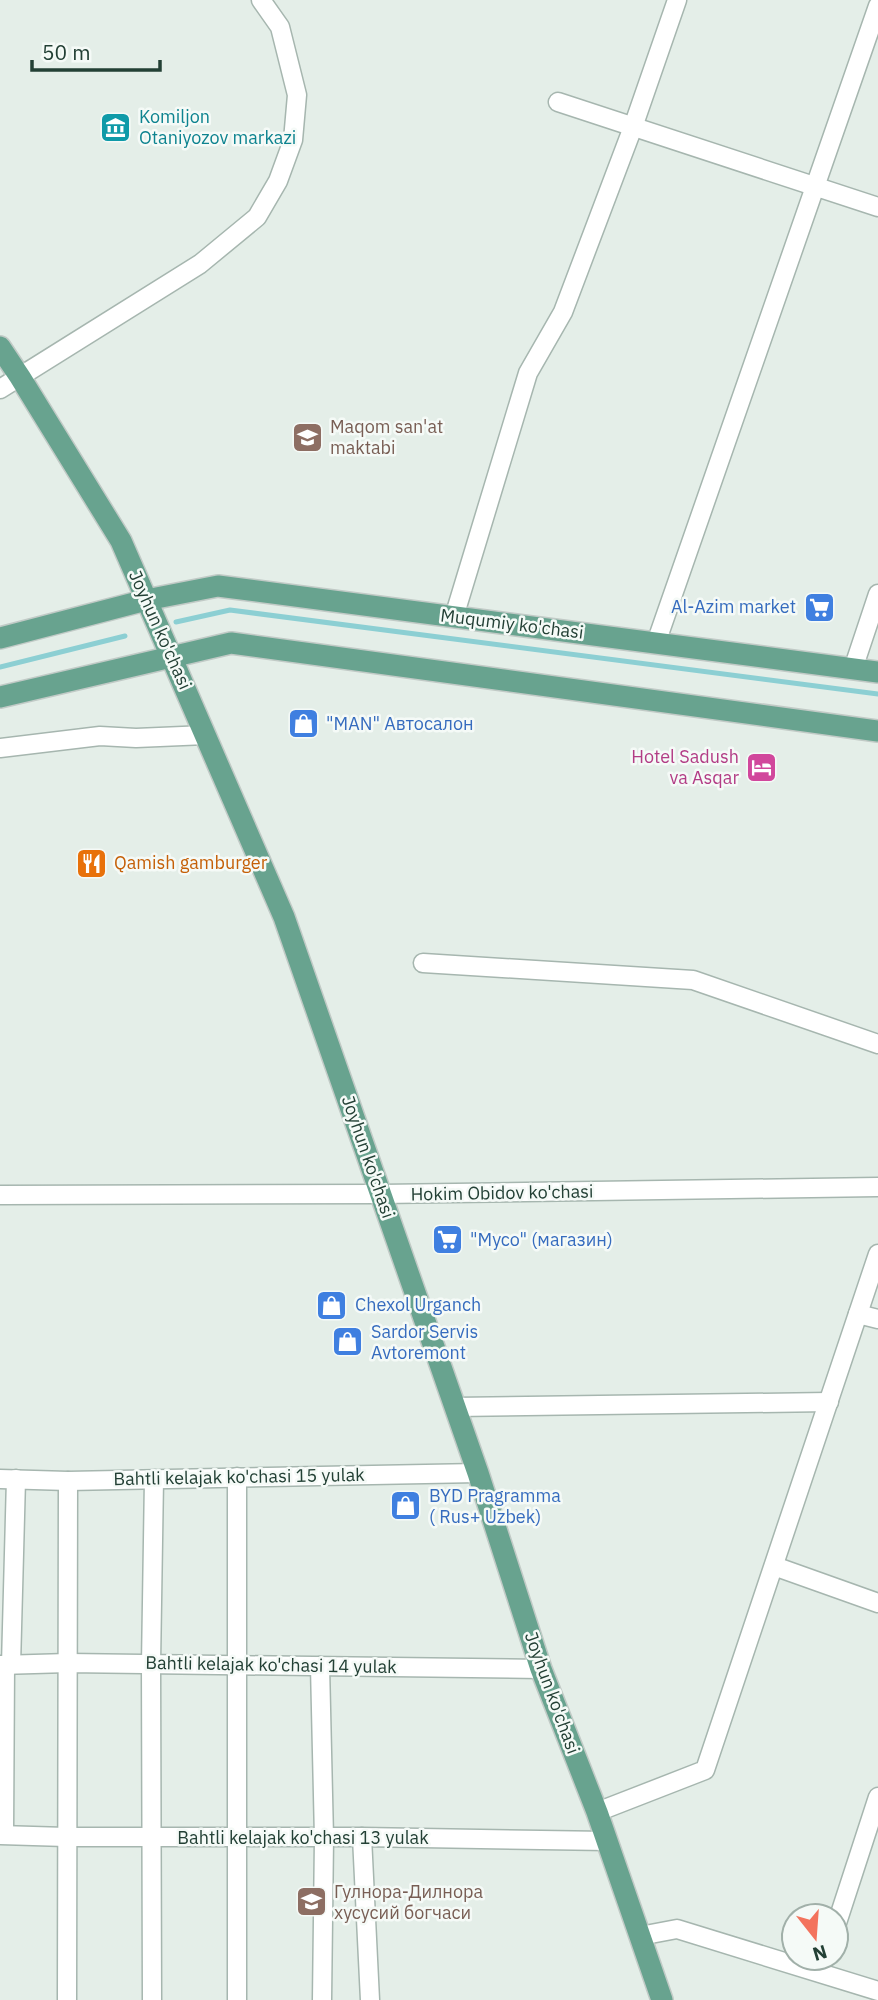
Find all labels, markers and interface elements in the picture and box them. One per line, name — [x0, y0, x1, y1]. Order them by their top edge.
scale bar — [32, 28, 159, 72]
text: 50 m — [42, 38, 91, 66]
place label: Komiljon Otaniyozov markazi — [139, 105, 296, 149]
museum icon: Komiljon Otaniyozov markazi — [99, 110, 133, 144]
place label: Maqom san'at maktabi — [330, 415, 443, 459]
school or university icon: Maqom san'at maktabi — [290, 420, 324, 454]
street label: Joyhun ko'chasi — [124, 567, 197, 693]
supermarket icon: Al-Azim market — [802, 590, 836, 624]
place label: Al-Azim market — [671, 595, 796, 618]
street label: Muqumiy ko'chasi — [439, 603, 585, 644]
shop icon: "MAN" Автосалон — [286, 707, 320, 741]
place label: "MAN" Автосалон — [326, 712, 474, 735]
place label: Hotel Sadush va Asqar — [631, 745, 739, 789]
hotel icon: Hotel Sadush va Asqar — [745, 750, 779, 784]
restaurant icon: Qamish gamburger — [74, 846, 108, 880]
place label: Qamish gamburger — [114, 851, 268, 874]
street label: Joyhun ko'chasi — [337, 1093, 400, 1221]
street label: Hokim Obidov ko'chasi — [410, 1179, 594, 1206]
supermarket icon: "Мусо" (магазин) — [430, 1223, 464, 1257]
place label: "Мусо" (магазин) — [470, 1228, 613, 1251]
shop icon: Chexol Urganch — [315, 1288, 349, 1322]
place label: Chexol Urganch — [355, 1293, 481, 1316]
place label: Sardor Servis Avtoremont — [371, 1320, 478, 1364]
shop icon: Sardor Servis Avtoremont — [331, 1325, 365, 1359]
street label: Bahtli kelajak ko'chasi 15 yulak — [113, 1463, 365, 1490]
place label: BYD Pragramma ( Rus+ Uzbek) — [429, 1484, 561, 1528]
shop icon: BYD Pragramma ( Rus+ Uzbek) — [389, 1489, 423, 1523]
street label: Joyhun ko'chasi — [520, 1629, 585, 1757]
street label: Bahtli kelajak ko'chasi 14 yulak — [145, 1651, 397, 1678]
street label: Bahtli kelajak ko'chasi 13 yulak — [177, 1826, 429, 1849]
place label: Гулнора-Дилнора хусусий богчаси — [334, 1880, 483, 1924]
school or university icon: Гулнора-Дилнора хусусий богчаси — [294, 1885, 328, 1919]
north arrow — [780, 1902, 850, 1972]
text: N — [810, 1940, 830, 1967]

